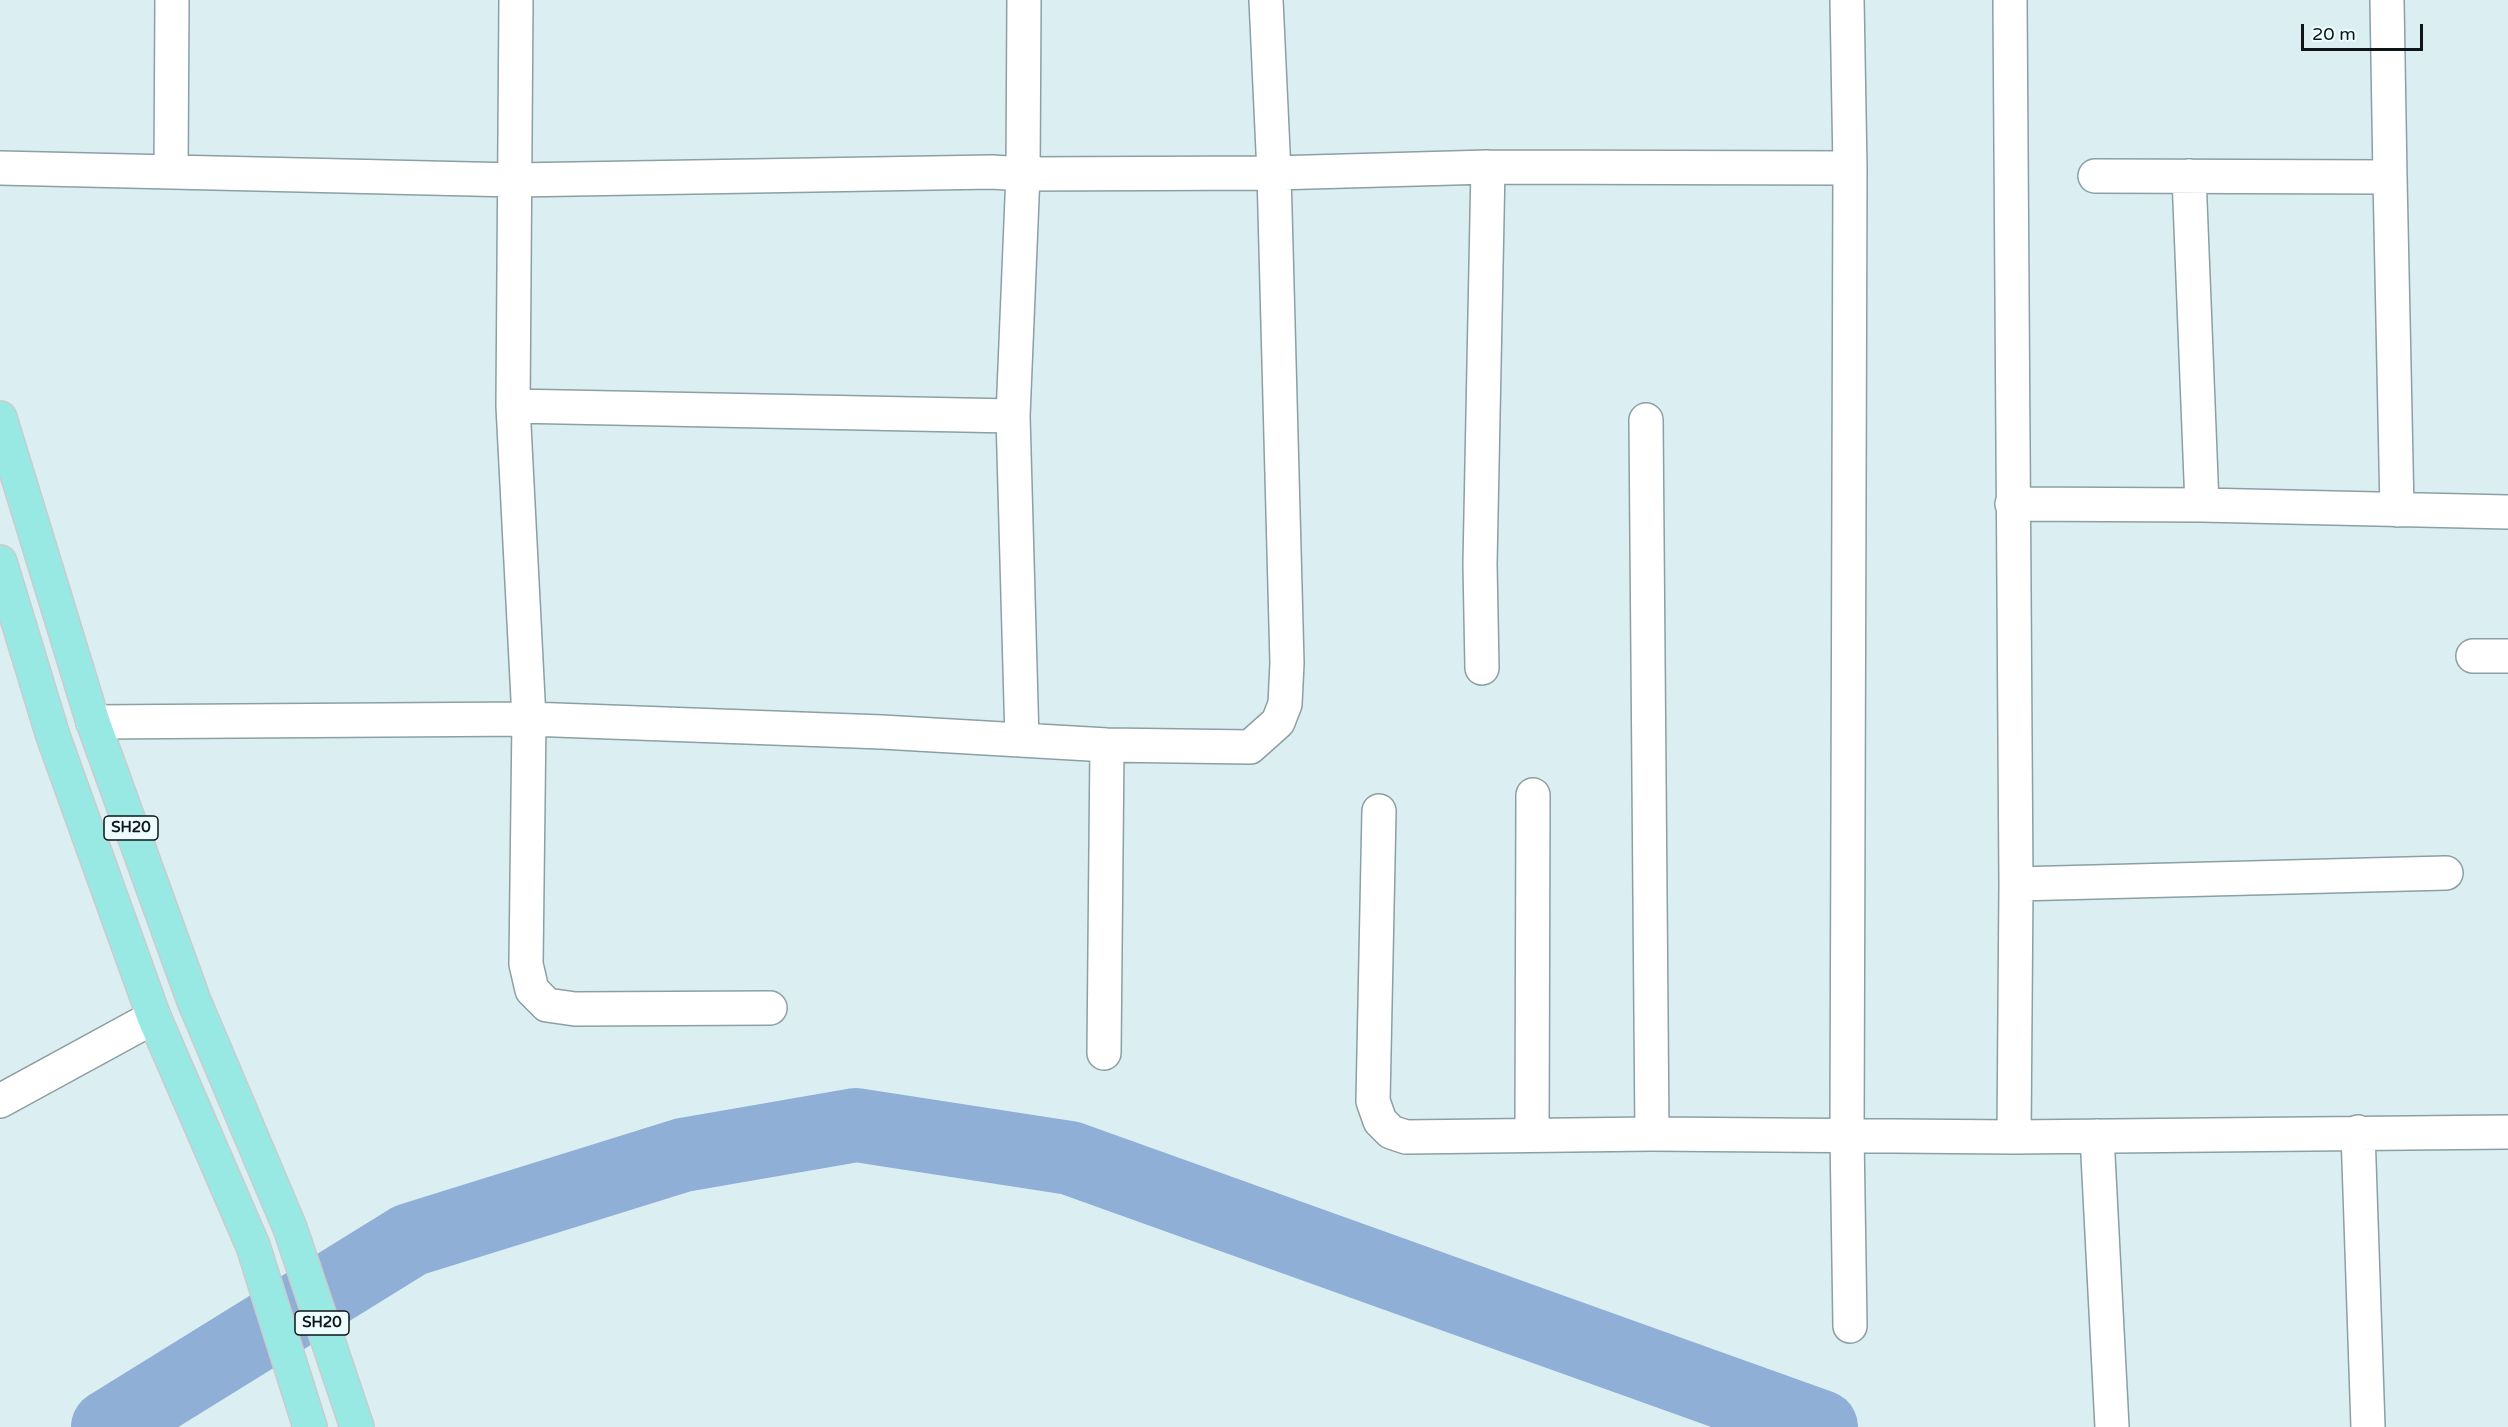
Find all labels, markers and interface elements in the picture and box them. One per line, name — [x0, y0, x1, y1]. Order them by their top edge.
scale bar — [2304, 12, 2426, 50]
text: 20 m — [2312, 23, 2356, 45]
road number: SH20 — [104, 816, 158, 840]
road number: SH20 — [295, 1311, 349, 1335]

